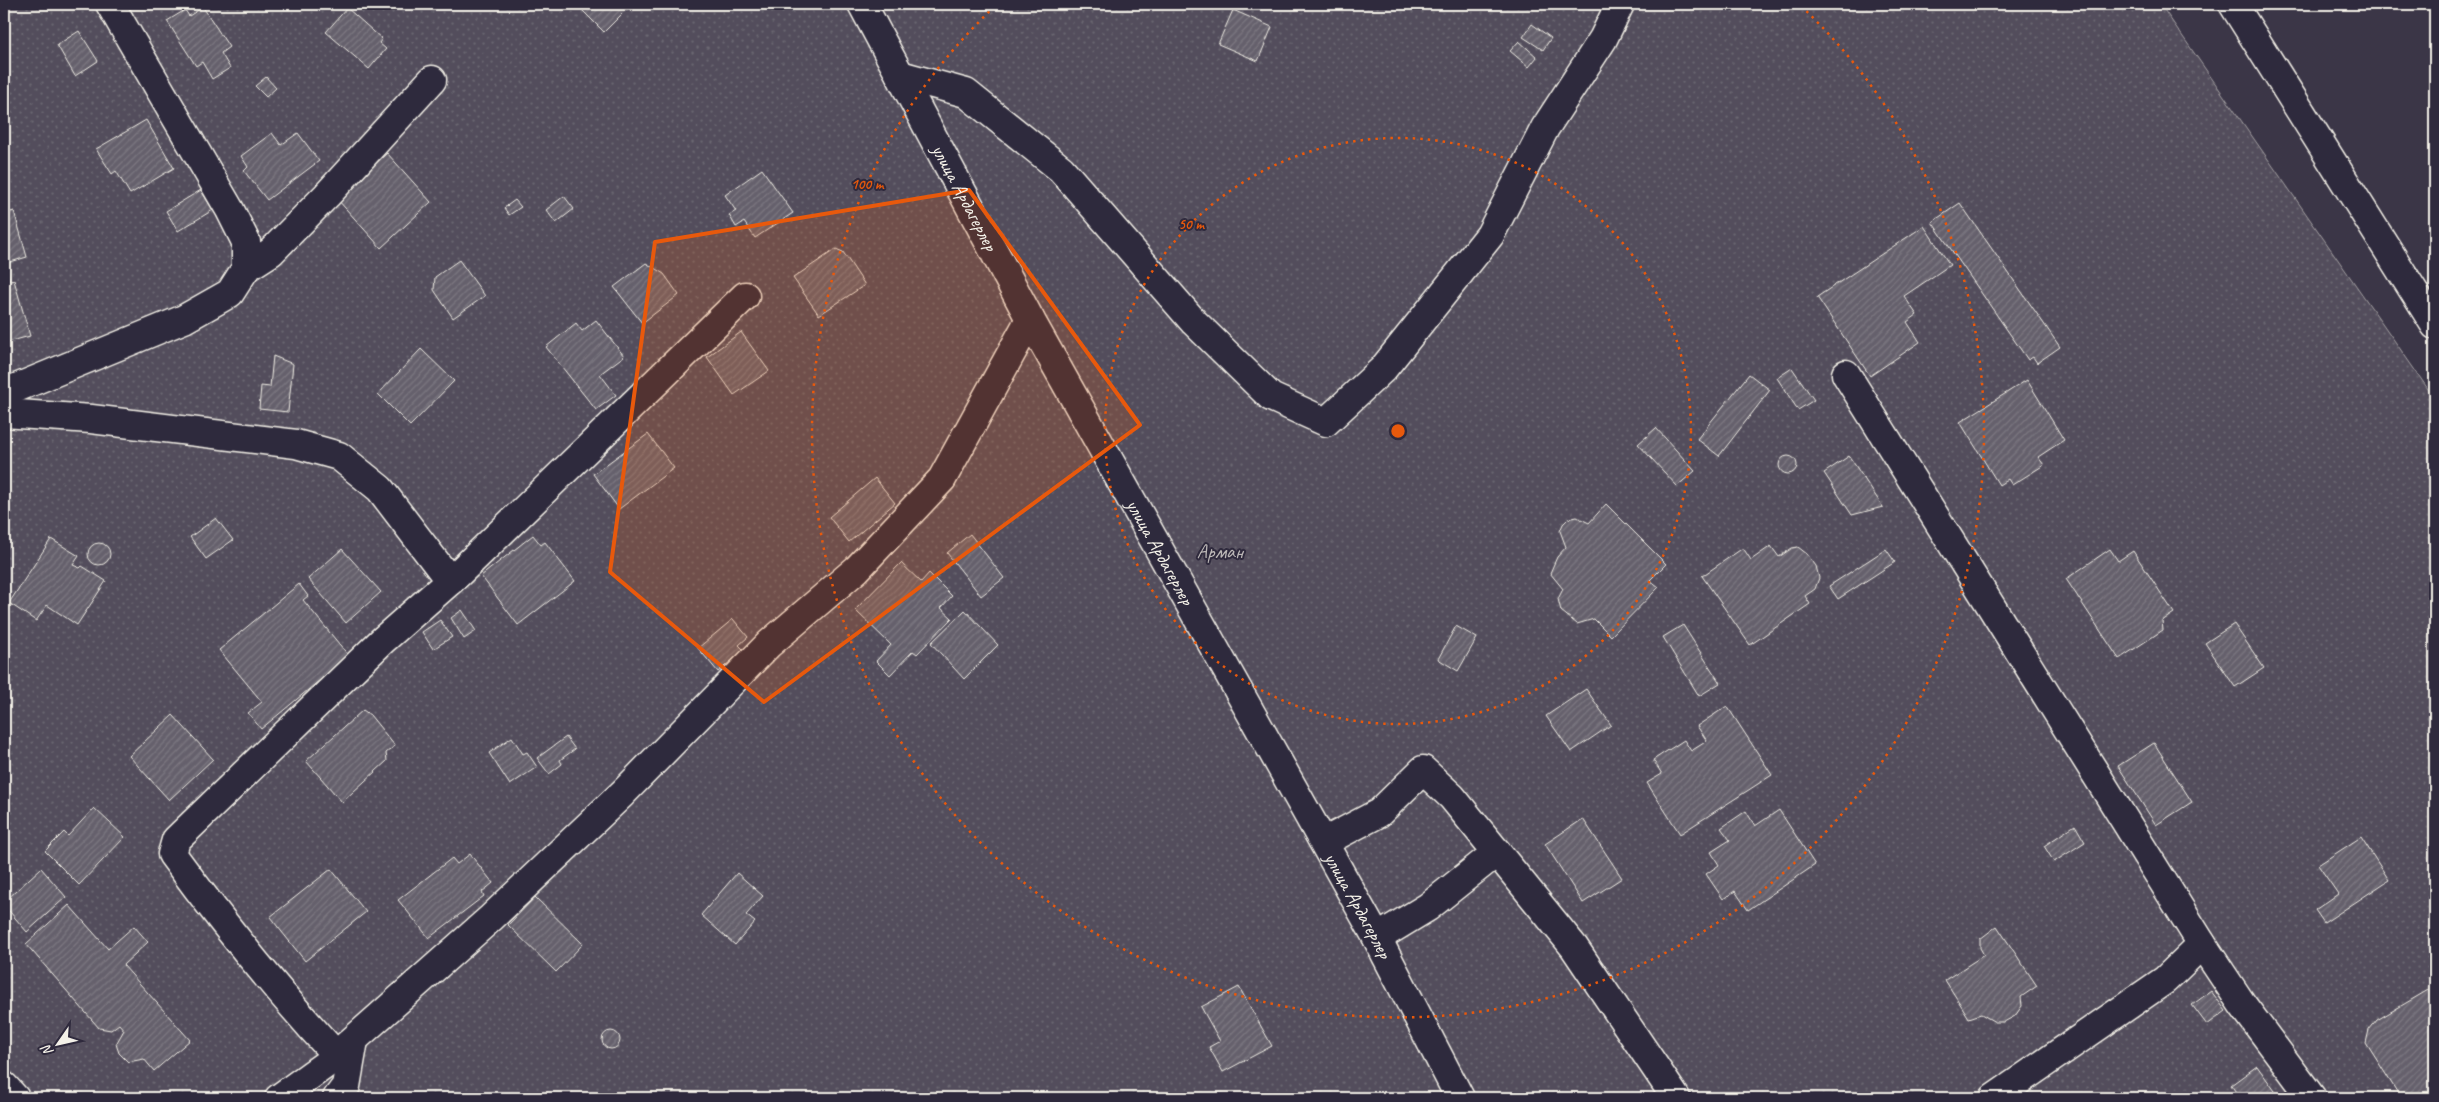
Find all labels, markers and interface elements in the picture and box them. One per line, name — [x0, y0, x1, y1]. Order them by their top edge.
street label: улица Ардагерлер — [926, 139, 1004, 256]
text: 100 m — [851, 175, 885, 194]
text: 50 m — [1178, 215, 1205, 234]
centre of rings — [1389, 422, 1407, 440]
street label: улица Ардагерлер — [1120, 494, 1201, 611]
park label: Арман — [1197, 539, 1245, 564]
street label: улица Ардагерлер — [1318, 847, 1398, 964]
north arrow — [32, 1020, 82, 1070]
text: N — [37, 1041, 57, 1059]

